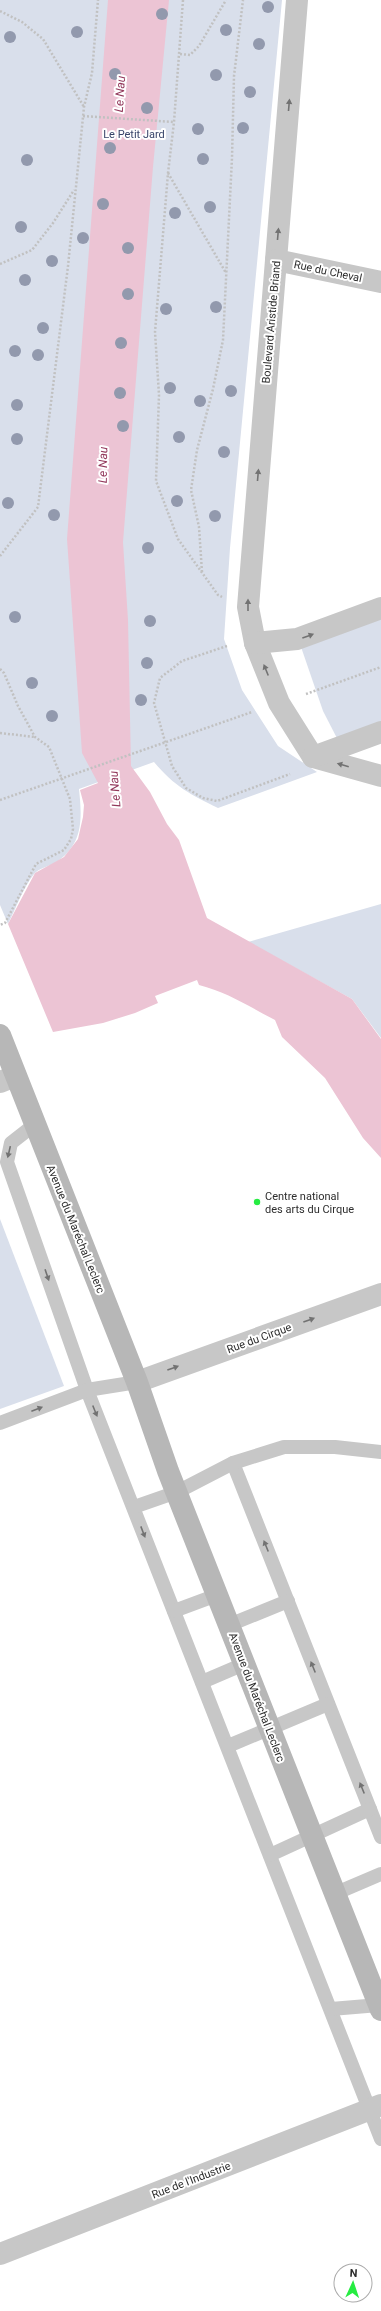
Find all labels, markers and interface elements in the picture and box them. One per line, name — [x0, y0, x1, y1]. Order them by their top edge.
water label: Le Nau — [112, 75, 128, 113]
one-way arrow — [285, 99, 292, 111]
park label: Le Petit Jard — [103, 128, 165, 141]
one-way arrow — [275, 228, 281, 240]
street label: Rue du Cheval — [293, 258, 363, 285]
street label: Boulevard Aristide Briand — [260, 260, 283, 384]
water label: Le Nau — [96, 446, 110, 483]
one-way arrow — [255, 469, 262, 481]
one-way arrow — [245, 598, 251, 611]
one-way arrow — [302, 632, 314, 638]
one-way arrow — [263, 664, 269, 676]
one-way arrow — [337, 762, 349, 768]
water label: Le Nau — [106, 770, 124, 808]
one-way arrow — [6, 1146, 12, 1158]
street label: Avenue du Maréchal Leclerc — [44, 1163, 107, 1296]
place label: Centre national des arts du Cirque — [265, 1190, 354, 1216]
marker: Centre national des arts du Cirque — [252, 1197, 262, 1207]
one-way arrow — [44, 1270, 50, 1282]
one-way arrow — [303, 1316, 315, 1322]
street label: Rue du Cirque — [225, 1321, 294, 1356]
one-way arrow — [168, 1365, 180, 1371]
one-way arrow — [93, 1405, 99, 1417]
one-way arrow — [31, 1406, 43, 1412]
one-way arrow — [140, 1526, 146, 1537]
one-way arrow — [262, 1540, 268, 1552]
street label: Avenue du Maréchal Leclerc — [226, 1631, 287, 1764]
one-way arrow — [310, 1661, 316, 1673]
one-way arrow — [358, 1781, 364, 1793]
street label: Rue de l'Industrie — [150, 2159, 233, 2202]
north arrow — [333, 2263, 373, 2303]
text: N — [349, 2267, 358, 2280]

